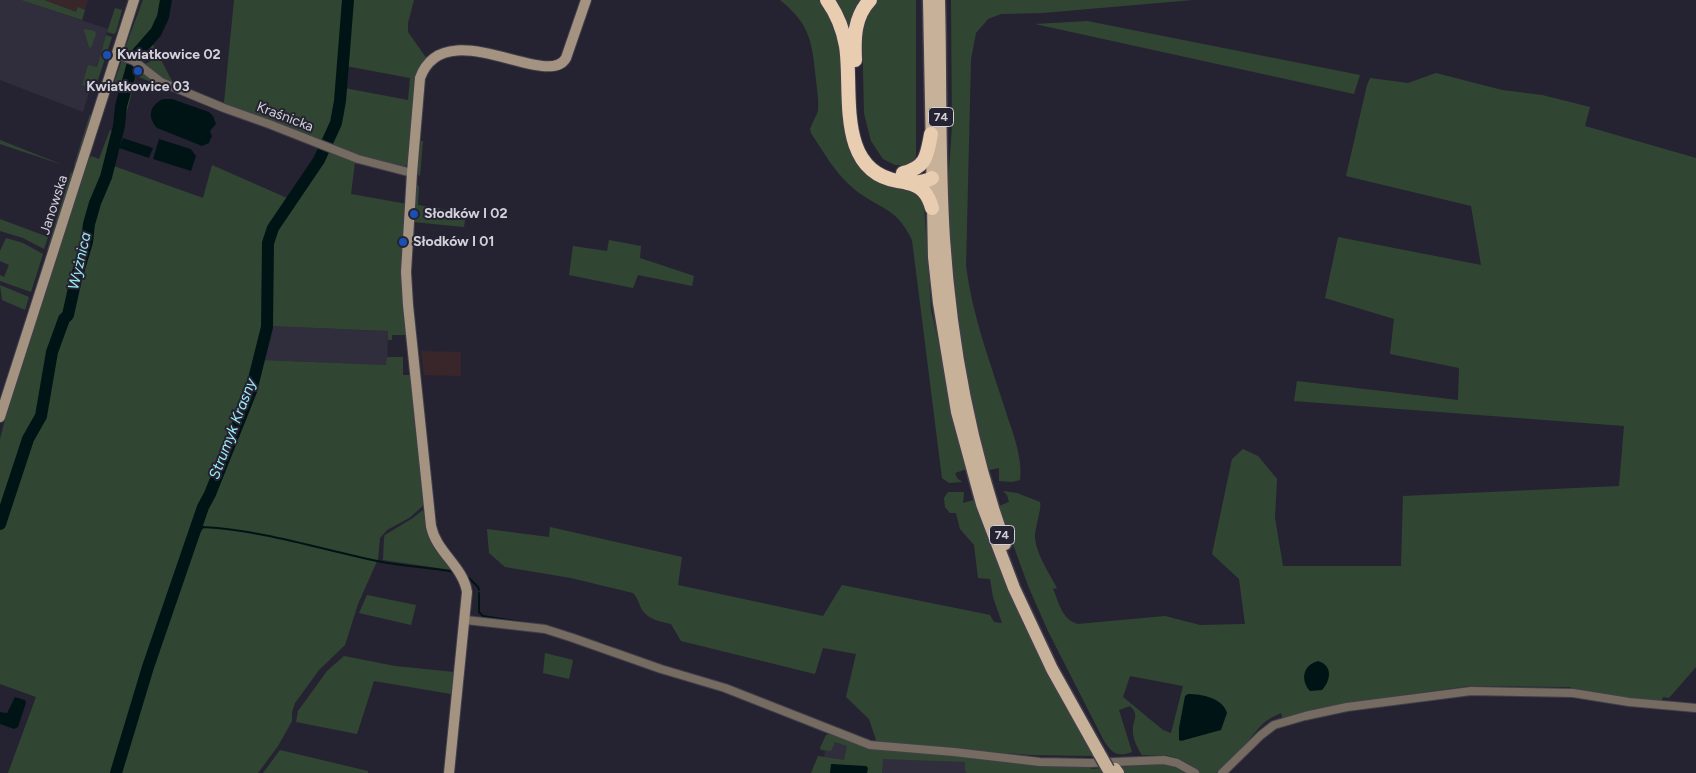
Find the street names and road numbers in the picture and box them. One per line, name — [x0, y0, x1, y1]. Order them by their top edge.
street label: Kraśnicka — [254, 99, 316, 135]
road number: 74 — [928, 108, 954, 126]
street label: Janowska — [37, 173, 71, 237]
road number: 74 — [990, 526, 1014, 544]

